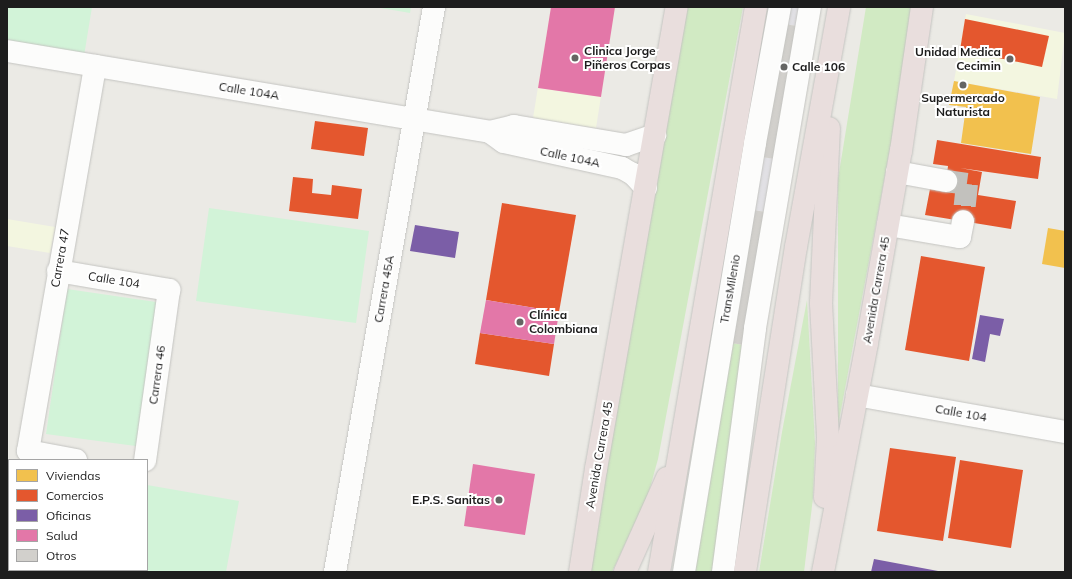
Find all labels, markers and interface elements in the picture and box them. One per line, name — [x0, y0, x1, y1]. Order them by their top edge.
place label: Clinica Jorge Piñeros Corpas — [584, 44, 670, 72]
place label: Unidad Medica Cecimin — [915, 45, 1001, 73]
marker: Clinica Jorge Piñeros Corpas — [569, 52, 581, 64]
marker: Unidad Medica Cecimin — [1004, 53, 1016, 65]
place label: Calle 106 — [792, 60, 845, 74]
marker: Calle 106 — [779, 62, 789, 72]
street label: Calle 104A — [218, 79, 280, 103]
marker: Supermercado Naturista — [958, 80, 968, 90]
place label: Supermercado Naturista — [921, 91, 1005, 119]
street label: Calle 104A — [539, 144, 601, 170]
street label: Carrera 47 — [48, 227, 72, 289]
street label: Avenida Carrera 45 — [860, 236, 892, 344]
street label: TransMilenio — [717, 253, 743, 325]
street label: Carrera 45A — [371, 254, 397, 324]
street label: Calle 104 — [87, 269, 141, 291]
place label: Clínica Colombiana — [529, 308, 598, 336]
marker: Clínica Colombiana — [514, 316, 526, 328]
street label: Carrera 46 — [146, 345, 168, 405]
street label: Avenida Carrera 45 — [583, 401, 615, 509]
street label: Calle 104 — [934, 401, 988, 425]
legend — [8, 459, 148, 571]
text: Viviendas — [46, 468, 100, 483]
text: Comercios — [46, 488, 104, 503]
place label: E.P.S. Sanitas — [412, 493, 490, 507]
marker: E.P.S. Sanitas — [493, 494, 505, 506]
text: Oficinas — [46, 508, 91, 523]
text: Salud — [46, 528, 78, 543]
text: Otros — [46, 548, 77, 563]

